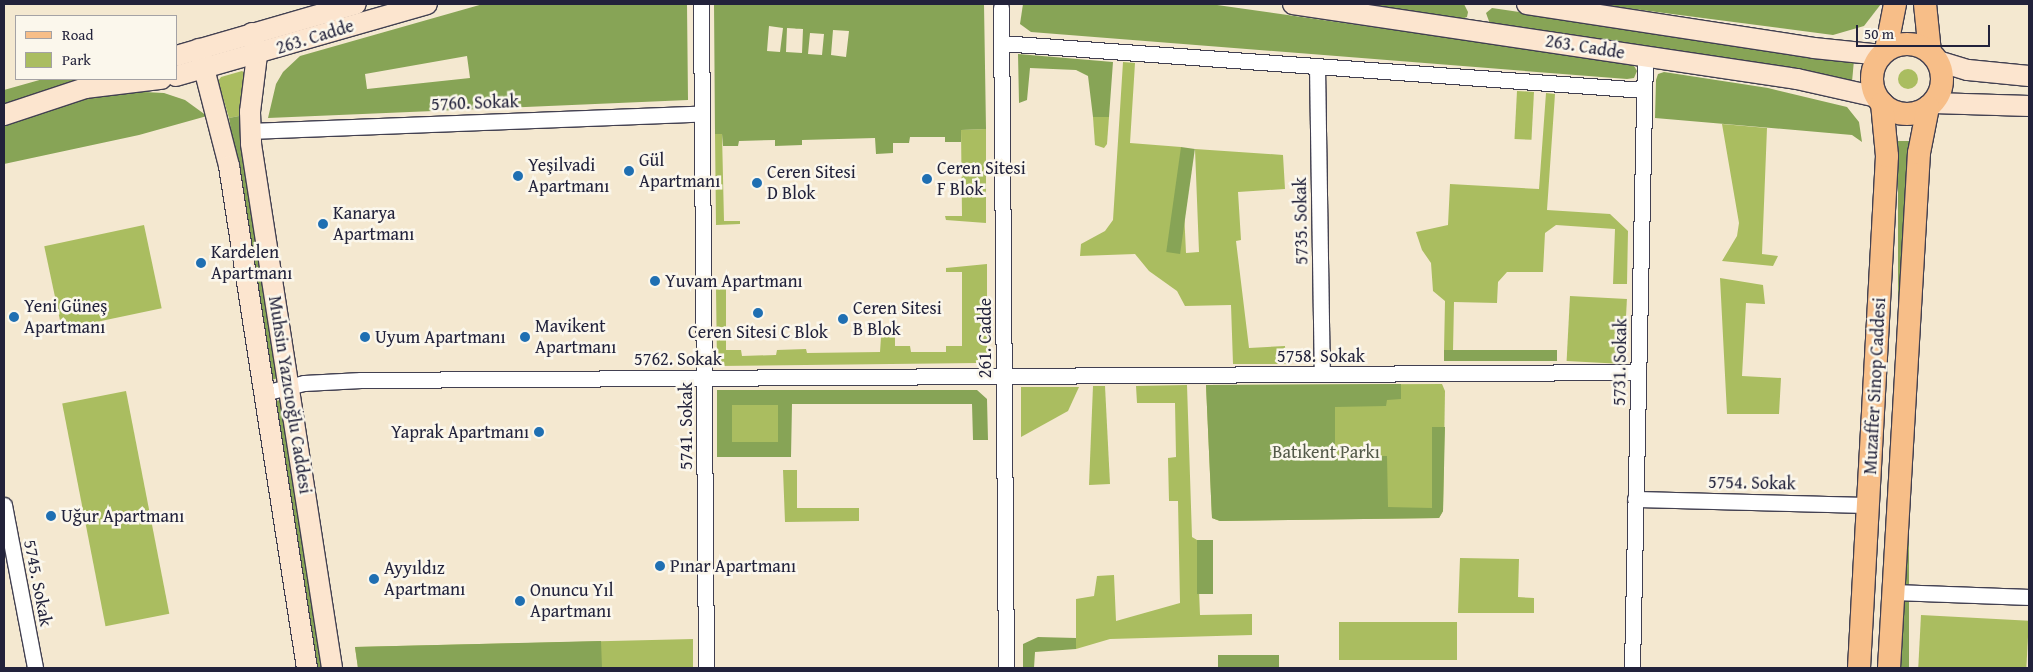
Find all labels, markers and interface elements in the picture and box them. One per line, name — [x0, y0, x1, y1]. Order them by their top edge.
legend — [15, 15, 178, 80]
street label: 263. Cadde — [273, 15, 357, 59]
scale bar — [1858, 15, 1992, 47]
text: 50 m — [1864, 23, 1894, 44]
text: Road — [62, 24, 93, 45]
street label: 263. Cadde — [1544, 30, 1626, 64]
text: Park — [62, 49, 91, 70]
street label: 5760. Sokak — [431, 91, 519, 115]
place label: Gül Apartmanı — [639, 150, 720, 192]
place label: Yeşilvadi Apartmanı — [528, 155, 609, 198]
place label: Ceren Sitesi F Blok — [937, 158, 1026, 200]
place label: Ceren Sitesi D Blok — [767, 162, 856, 204]
marker: Gül Apartmanı — [623, 165, 635, 177]
marker: Yeşilvadi Apartmanı — [512, 170, 524, 182]
marker: Ceren Sitesi F Blok — [921, 173, 933, 185]
marker: Ceren Sitesi D Blok — [751, 177, 763, 189]
street label: 5735. Sokak — [1289, 177, 1313, 265]
place label: Kanarya Apartmanı — [333, 203, 414, 245]
marker: Kanarya Apartmanı — [317, 218, 329, 230]
place label: Kardelen Apartmanı — [211, 242, 292, 284]
marker: Kardelen Apartmanı — [195, 257, 207, 269]
place label: Yuvam Apartmanı — [665, 270, 803, 292]
marker: Yuvam Apartmanı — [649, 275, 661, 287]
street label: Muhsin Yazıcıoğlu Caddesi — [264, 294, 316, 496]
place label: Yeni Güneş Apartmanı — [24, 296, 107, 338]
street label: Muzaffer Sinop Caddesi — [1860, 297, 1890, 475]
place label: Ceren Sitesi B Blok — [853, 298, 942, 340]
street label: 261. Cadde — [974, 298, 996, 378]
marker: Ceren Sitesi C Blok — [752, 307, 764, 319]
marker: Yeni Güneş Apartmanı — [8, 311, 20, 323]
marker: Ceren Sitesi B Blok — [837, 313, 849, 325]
place label: Mavikent Apartmanı — [535, 316, 616, 358]
street label: 5731. Sokak — [1608, 318, 1632, 406]
place label: Ceren Sitesi C Blok — [688, 321, 828, 343]
place label: Uyum Apartmanı — [375, 326, 506, 348]
marker: Uyum Apartmanı — [359, 331, 371, 343]
marker: Mavikent Apartmanı — [519, 331, 531, 343]
street label: 5758. Sokak — [1277, 345, 1365, 367]
street label: 5762. Sokak — [634, 348, 722, 370]
street label: 5741. Sokak — [675, 382, 697, 470]
place label: Yaprak Apartmanı — [391, 421, 529, 443]
marker: Yaprak Apartmanı — [533, 426, 545, 438]
park label: Batıkent Parkı — [1272, 441, 1380, 463]
street label: 5754. Sokak — [1708, 471, 1796, 495]
place label: Uğur Apartmanı — [61, 505, 184, 527]
marker: Uğur Apartmanı — [45, 510, 57, 522]
street label: 5745. Sokak — [19, 538, 57, 628]
place label: Pınar Apartmanı — [670, 555, 796, 577]
place label: Ayyıldız Apartmanı — [384, 558, 465, 600]
marker: Pınar Apartmanı — [654, 560, 666, 572]
marker: Ayyıldız Apartmanı — [368, 573, 380, 585]
place label: Onuncu Yıl Apartmanı — [530, 580, 613, 622]
marker: Onuncu Yıl Apartmanı — [514, 595, 526, 607]

